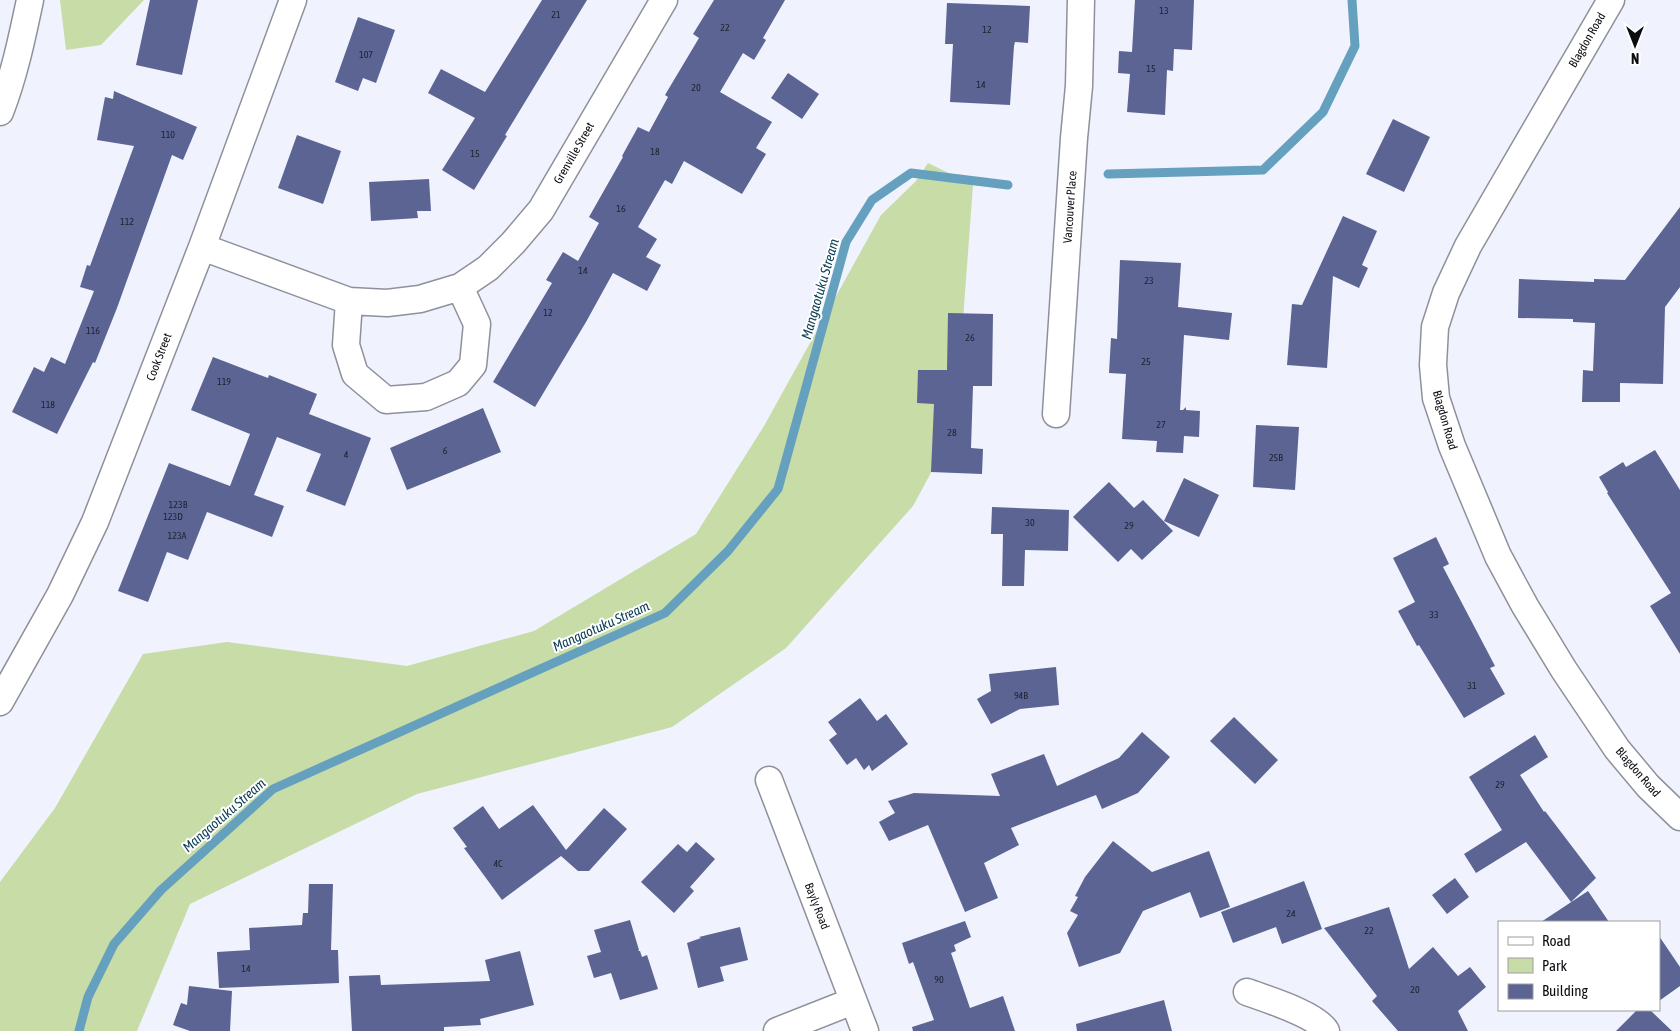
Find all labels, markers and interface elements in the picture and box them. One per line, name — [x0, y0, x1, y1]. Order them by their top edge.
house number: 13 — [1159, 5, 1169, 16]
house number: 21 — [551, 9, 561, 20]
street label: Blagdon Road — [1566, 10, 1608, 70]
north arrow — [1610, 20, 1660, 70]
house number: 22 — [720, 22, 730, 33]
house number: 12 — [982, 24, 992, 35]
house number: 107 — [359, 49, 373, 60]
text: N — [1631, 50, 1639, 66]
house number: 15 — [1146, 63, 1156, 74]
house number: 14 — [976, 79, 986, 90]
house number: 20 — [691, 82, 701, 93]
street label: Grenville Street — [551, 119, 597, 186]
house number: 110 — [161, 129, 175, 140]
house number: 18 — [650, 146, 660, 157]
house number: 15 — [470, 148, 480, 159]
street label: Vancouver Place — [1060, 170, 1080, 244]
house number: 16 — [616, 203, 626, 214]
house number: 112 — [120, 216, 134, 227]
water label: Mangaotuku Stream — [798, 237, 842, 341]
house number: 14 — [578, 265, 588, 276]
house number: 23 — [1144, 275, 1154, 286]
house number: 12 — [543, 307, 553, 318]
house number: 116 — [86, 325, 100, 336]
street label: Cook Street — [144, 331, 175, 383]
house number: 26 — [965, 332, 975, 343]
house number: 25 — [1141, 356, 1151, 367]
house number: 119 — [217, 376, 231, 387]
street label: Blagdon Road — [1430, 389, 1460, 451]
house number: 118 — [41, 399, 55, 410]
house number: 27 — [1156, 419, 1166, 430]
house number: 28 — [947, 427, 957, 438]
house number: 6 — [443, 445, 448, 456]
house number: 4 — [344, 449, 349, 460]
house number: 25B — [1269, 452, 1283, 463]
house number: 123B — [169, 499, 188, 510]
house number: 123D — [163, 511, 183, 522]
house number: 30 — [1025, 517, 1035, 528]
house number: 29 — [1124, 520, 1134, 531]
house number: 123A — [168, 530, 187, 541]
water label: Mangaotuku Stream — [550, 598, 652, 654]
house number: 33 — [1429, 609, 1439, 620]
house number: 31 — [1467, 680, 1477, 691]
house number: 94B — [1014, 690, 1028, 701]
street label: Blagdon Road — [1613, 744, 1663, 800]
water label: Mangaotuku Stream — [180, 775, 268, 855]
house number: 29 — [1495, 779, 1505, 790]
house number: 4C — [493, 858, 503, 869]
street label: Bayly Road — [802, 881, 832, 931]
house number: 24 — [1286, 908, 1296, 919]
legend — [1498, 921, 1660, 1011]
house number: 22 — [1364, 925, 1374, 936]
text: Road — [1542, 932, 1571, 949]
text: Park — [1542, 957, 1567, 974]
house number: 14 — [241, 963, 251, 974]
house number: 90 — [934, 974, 944, 985]
text: Building — [1542, 982, 1588, 999]
house number: 20 — [1410, 984, 1420, 995]

